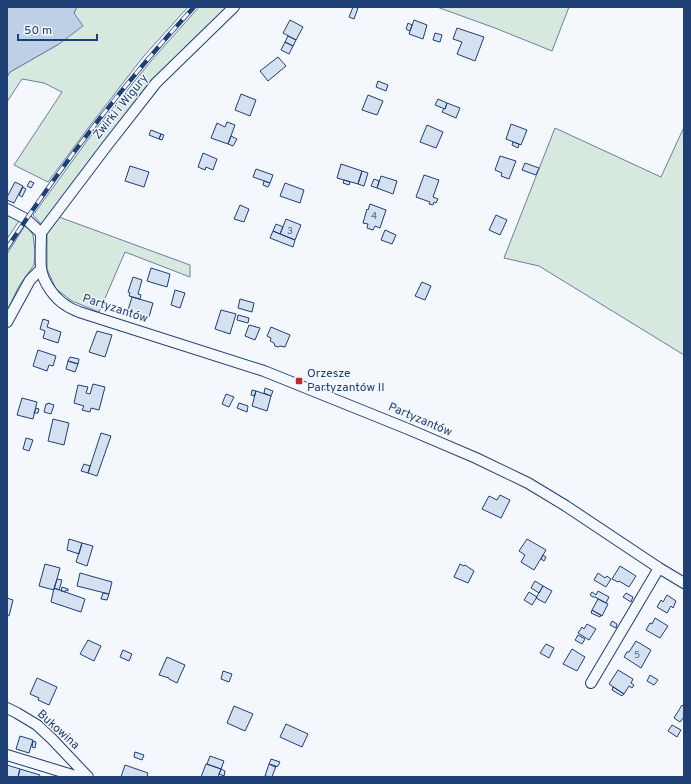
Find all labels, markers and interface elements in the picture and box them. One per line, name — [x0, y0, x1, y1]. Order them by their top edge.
scale bar — [18, 16, 97, 42]
text: 50 m — [24, 23, 52, 39]
street label: Żwirki i Wigury — [90, 71, 152, 143]
house number: 4 — [371, 210, 377, 223]
house number: 3 — [287, 225, 293, 238]
street label: Partyzantów — [80, 291, 150, 327]
place label: Orzesze Partyzantów II — [307, 366, 385, 396]
marker: Orzesze Partyzantów II — [294, 376, 304, 386]
street label: Partyzantów — [386, 399, 455, 441]
house number: 5 — [634, 649, 640, 662]
street label: Bukowina — [33, 707, 83, 753]

